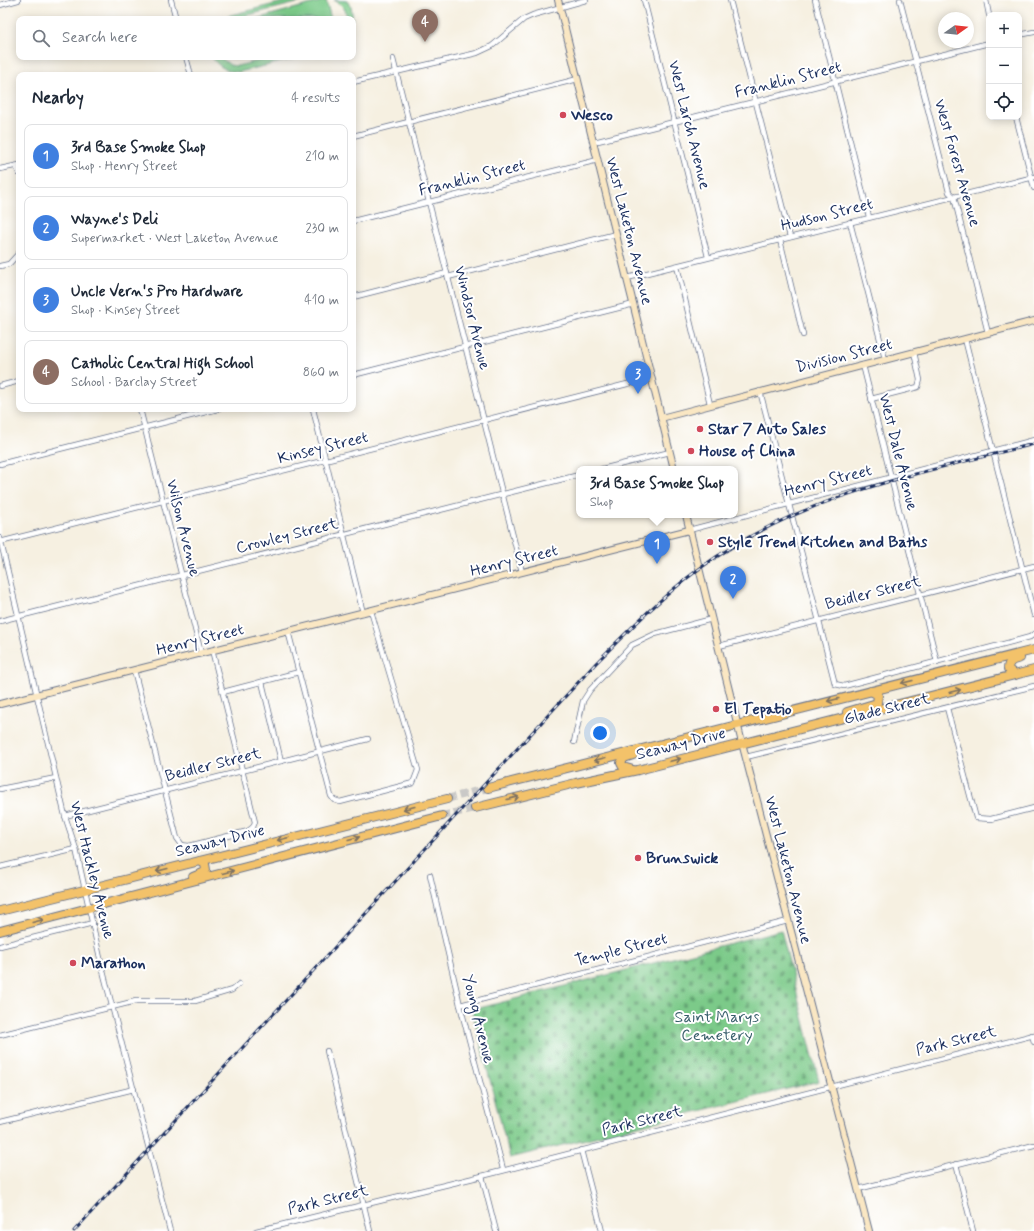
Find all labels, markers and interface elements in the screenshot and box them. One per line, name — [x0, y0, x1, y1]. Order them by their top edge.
pin: 4 — [412, 9, 438, 42]
north arrow — [938, 12, 974, 48]
map controls — [986, 12, 1022, 120]
button: + — [986, 12, 1022, 48]
search box — [16, 16, 356, 60]
icon: search — [30, 27, 52, 49]
text: Search here — [62, 28, 138, 48]
button: − — [986, 48, 1022, 84]
street label: Franklin Street — [733, 57, 843, 103]
street label: West Larch Avenue — [663, 58, 715, 192]
button: locate — [986, 84, 1022, 120]
text: Nearby — [32, 87, 84, 109]
text: 4 results — [291, 90, 340, 107]
street label: West Forest Avenue — [929, 97, 985, 229]
place label: Wesco — [570, 105, 613, 126]
marker: Wesco — [558, 110, 568, 120]
text: 3rd Base Smoke Shop — [71, 138, 206, 158]
text: 1 — [43, 148, 49, 165]
text: 210 m — [305, 148, 339, 165]
street label: Franklin Street — [417, 155, 527, 201]
street label: West Laketon Avenue — [600, 155, 658, 307]
text: Shop · Henry Street — [71, 158, 177, 175]
street label: Hudson Street — [779, 193, 875, 237]
text: Wayne's Deli — [71, 210, 158, 230]
text: 2 — [43, 220, 49, 237]
text: 230 m — [305, 220, 339, 237]
text: Supermarket · West Laketon Avenue — [71, 230, 279, 247]
street label: Windsor Avenue — [449, 264, 495, 372]
text: Uncle Vern's Pro Hardware — [71, 282, 243, 302]
text: 3 — [43, 292, 49, 309]
text: 410 m — [304, 292, 339, 309]
text: Shop · Kinsey Street — [71, 302, 180, 319]
street label: Division Street — [794, 334, 894, 378]
text: Catholic Central High School — [71, 354, 254, 374]
pin: 3 — [625, 361, 651, 394]
text: 4 — [42, 364, 50, 381]
text: 860 m — [303, 364, 339, 381]
text: School · Barclay Street — [71, 374, 198, 391]
street label: West Dale Avenue — [873, 391, 923, 513]
place label: Star 7 Auto Sales — [708, 419, 827, 440]
marker: Star 7 Auto Sales — [695, 424, 705, 434]
street label: Kinsey Street — [276, 427, 370, 469]
place label: House of China — [699, 441, 795, 462]
marker: House of China — [686, 446, 696, 456]
street label: Henry Street — [782, 460, 874, 502]
popup — [576, 466, 738, 518]
text: 3rd Base Smoke Shop — [590, 474, 724, 494]
street label: Wilson Avenue — [161, 477, 205, 579]
text: Shop — [590, 494, 614, 511]
street label: Crowley Street — [234, 513, 341, 559]
pin: 1 — [644, 531, 670, 564]
place label: Style Trend Kitchen and Baths — [718, 532, 928, 553]
marker: Style Trend Kitchen and Baths — [705, 537, 715, 547]
street label: Henry Street — [468, 540, 560, 582]
pin: 2 — [720, 566, 746, 599]
street label: Beidler Street — [823, 571, 924, 615]
street label: Henry Street — [154, 619, 246, 661]
one-way arrow — [901, 678, 914, 686]
one-way arrow — [948, 686, 961, 694]
street label: Glade Street — [842, 688, 933, 730]
one-way arrow — [827, 697, 840, 705]
place label: El Tepatio — [724, 699, 792, 720]
marker: El Tepatio — [711, 704, 721, 714]
your location — [590, 723, 610, 743]
street label: Seaway Drive — [634, 723, 728, 765]
street label: Beidler Street — [163, 743, 264, 787]
one-way arrow — [594, 756, 607, 764]
one-way arrow — [669, 756, 682, 763]
one-way arrow — [506, 794, 519, 802]
street label: West Laketon Avenue — [759, 794, 817, 946]
street label: West Hackley Avenue — [65, 799, 119, 942]
one-way arrow — [403, 805, 416, 812]
street label: Seaway Drive — [173, 820, 267, 862]
one-way arrow — [347, 834, 360, 841]
one-way arrow — [277, 836, 290, 844]
place label: Brunswick — [646, 848, 718, 869]
marker: Brunswick — [633, 853, 643, 863]
one-way arrow — [155, 866, 168, 874]
one-way arrow — [222, 868, 235, 875]
one-way arrow — [31, 917, 44, 924]
street label: Temple Street — [573, 928, 669, 972]
place label: Marathon — [81, 953, 146, 974]
marker: Marathon — [68, 958, 78, 968]
street label: Young Avenue — [456, 972, 499, 1066]
park label: Saint Marys Cemetery — [675, 1007, 759, 1046]
street label: Park Street — [914, 1021, 999, 1061]
street label: Park Street — [600, 1101, 685, 1141]
street label: Park Street — [286, 1180, 371, 1220]

